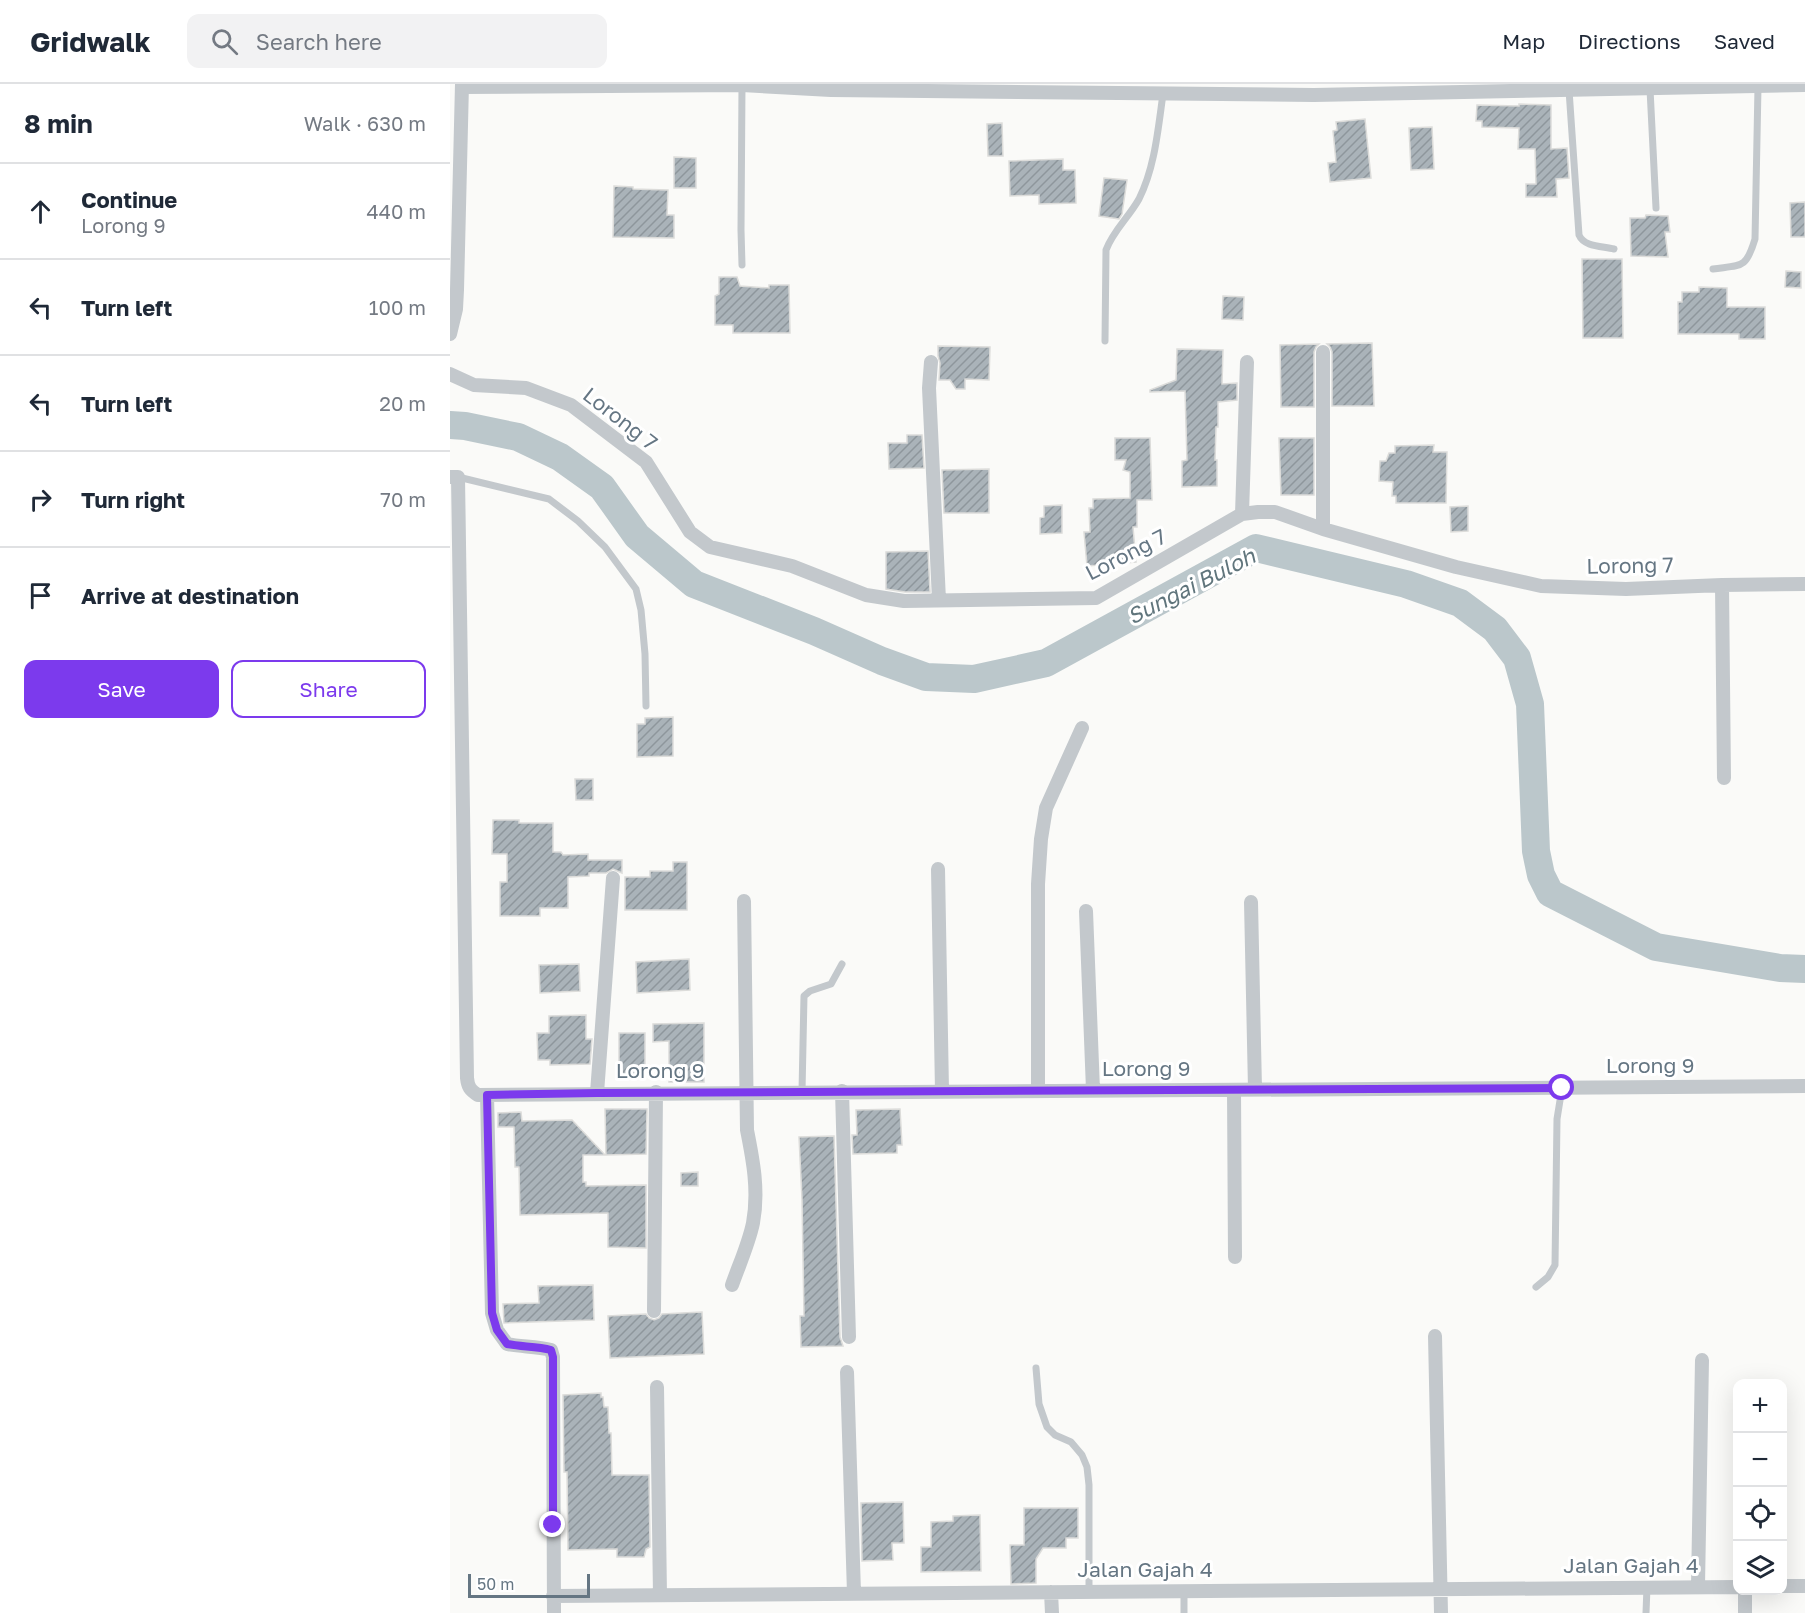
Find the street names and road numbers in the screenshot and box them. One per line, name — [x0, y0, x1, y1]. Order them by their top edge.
street label: Lorong 7 — [578, 381, 663, 455]
street label: Lorong 7 — [1081, 523, 1170, 585]
street label: Lorong 7 — [1586, 551, 1674, 579]
street label: Lorong 9 — [1606, 1052, 1694, 1078]
street label: Lorong 9 — [1102, 1055, 1190, 1081]
street label: Lorong 9 — [616, 1057, 704, 1083]
street label: Jalan Gajah 4 — [1563, 1552, 1699, 1578]
street label: Jalan Gajah 4 — [1077, 1556, 1213, 1582]

